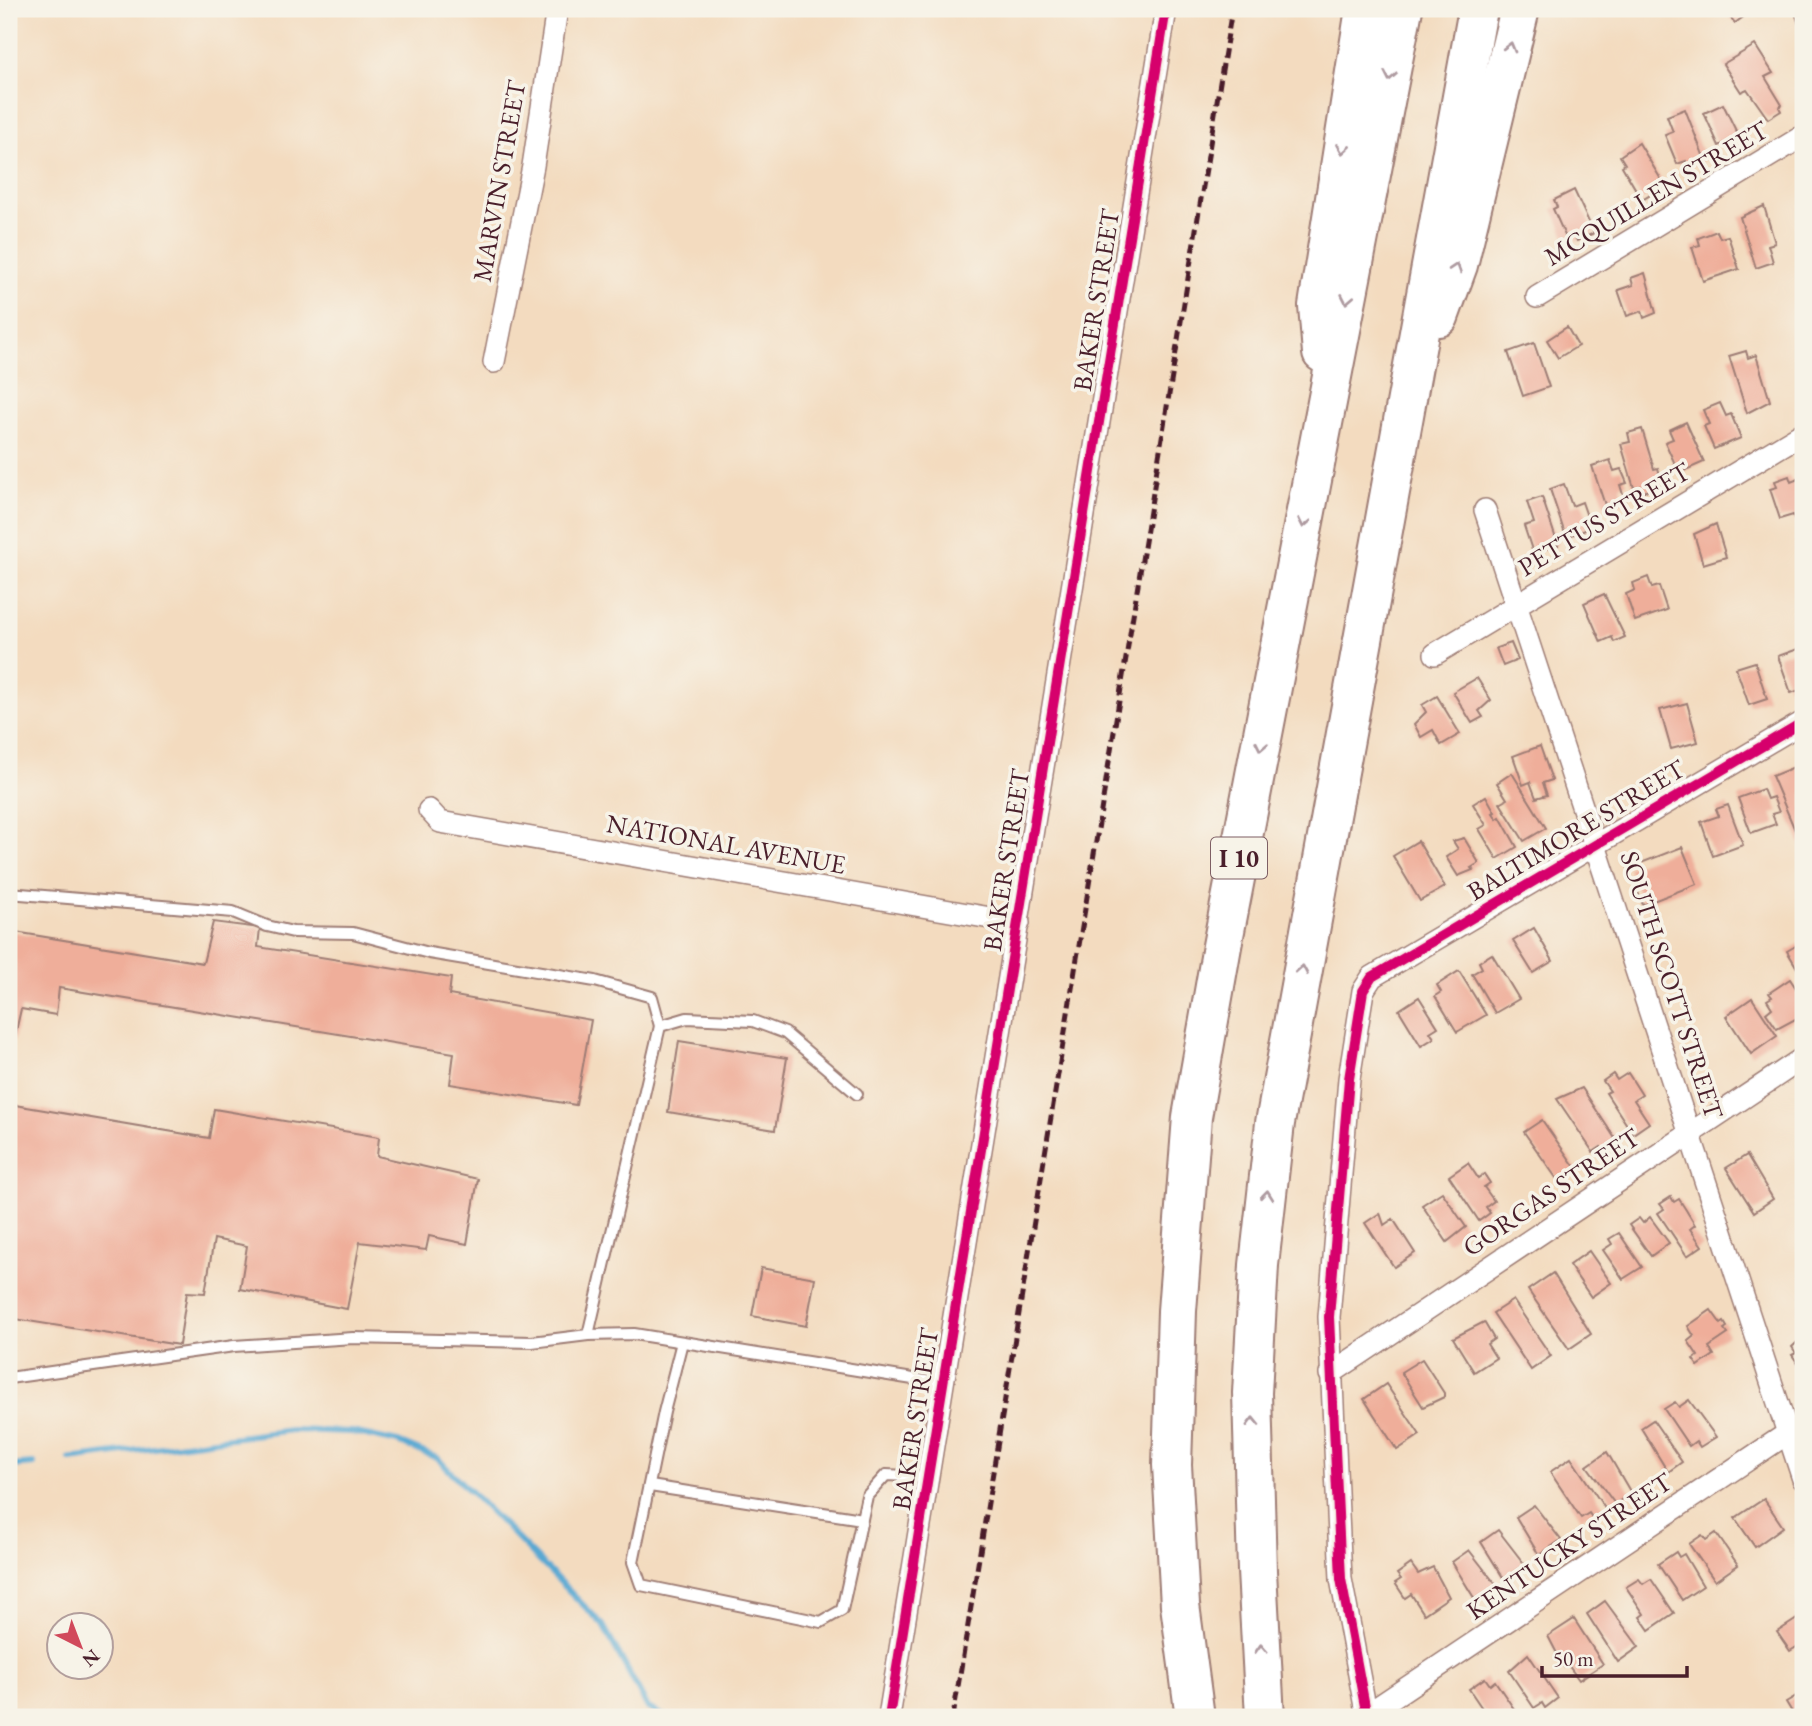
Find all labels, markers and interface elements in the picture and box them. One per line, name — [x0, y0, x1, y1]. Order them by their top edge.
one-way arrow — [1502, 42, 1516, 54]
one-way arrow — [1383, 70, 1398, 82]
street label: MARVIN STREET — [465, 77, 534, 284]
street label: MCQUILLEN STREET — [1538, 112, 1775, 273]
one-way arrow — [1336, 143, 1351, 155]
street label: BAKER STREET — [1065, 206, 1127, 394]
one-way arrow — [1448, 263, 1462, 275]
one-way arrow — [1340, 293, 1355, 305]
street label: PETTUS STREET — [1512, 454, 1697, 584]
one-way arrow — [1297, 516, 1312, 528]
one-way arrow — [1254, 740, 1269, 752]
street label: BALTIMORE STREET — [1461, 751, 1692, 908]
street label: BAKER STREET — [975, 766, 1037, 954]
street label: NATIONAL AVENUE — [604, 806, 848, 882]
road number: I 10 — [1211, 838, 1267, 878]
street label: SOUTH SCOTT STREET — [1613, 847, 1732, 1124]
one-way arrow — [1294, 964, 1309, 976]
street label: GORGAS STREET — [1456, 1120, 1647, 1264]
one-way arrow — [1260, 1189, 1275, 1201]
street label: BAKER STREET — [884, 1325, 946, 1513]
one-way arrow — [1245, 1416, 1261, 1427]
street label: KENTUCKY STREET — [1460, 1464, 1679, 1627]
north arrow — [46, 1610, 116, 1680]
scale bar — [1542, 1635, 1688, 1679]
one-way arrow — [1254, 1643, 1269, 1654]
text: N — [76, 1644, 105, 1673]
text: 50 m — [1553, 1645, 1594, 1672]

